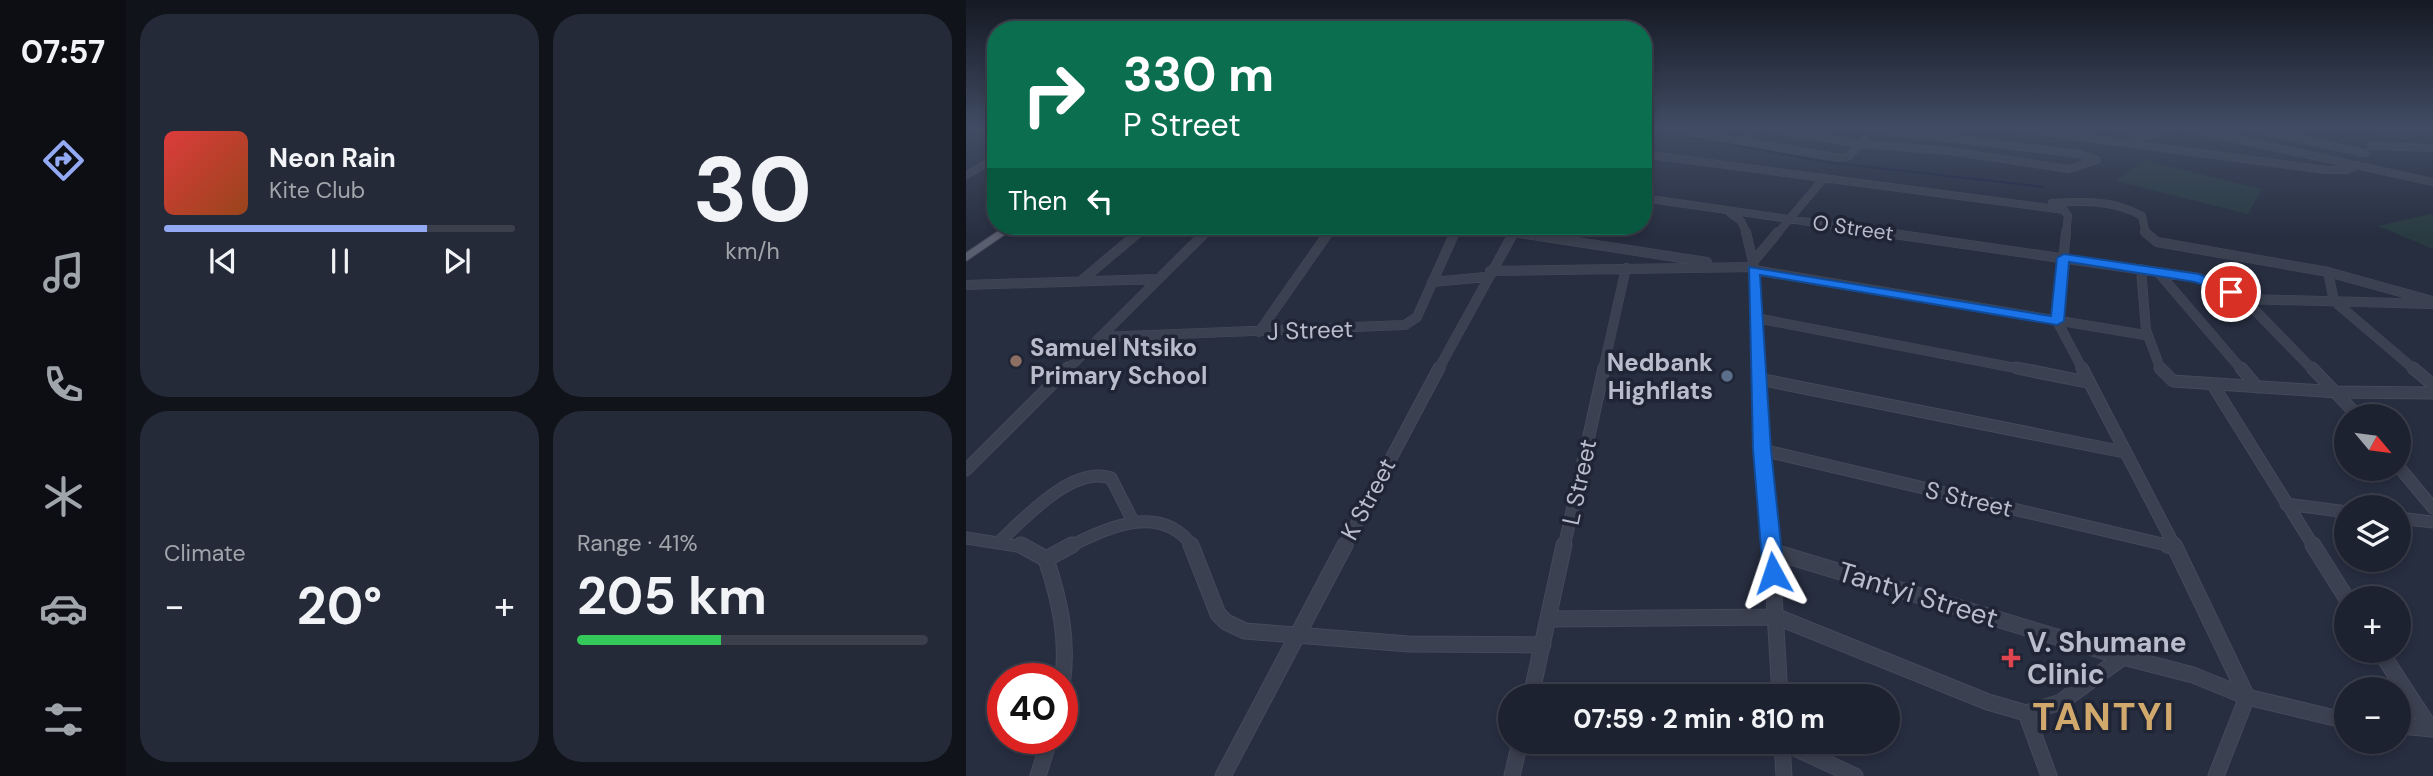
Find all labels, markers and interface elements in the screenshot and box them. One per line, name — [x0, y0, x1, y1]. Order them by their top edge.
text: 07:57 — [21, 31, 105, 73]
text: 330 m — [1123, 42, 1274, 106]
icon: right — [1008, 49, 1099, 140]
text: P Street — [1123, 104, 1241, 146]
text: 30 — [693, 131, 812, 249]
icon: directions — [39, 136, 88, 185]
text: Neon Rain — [269, 141, 396, 175]
text: Kite Club — [269, 175, 365, 205]
icon: left — [1081, 182, 1119, 220]
text: Then — [1008, 184, 1067, 218]
street label: O Street — [1811, 208, 1895, 248]
text: km/h — [725, 236, 780, 266]
icon: previous — [204, 242, 242, 280]
icon: pause — [321, 242, 359, 280]
icon: next — [438, 242, 476, 280]
icon: music — [39, 248, 88, 297]
pin — [2201, 262, 2261, 322]
icon: arrive — [2212, 273, 2250, 311]
street label: J Street — [1266, 313, 1354, 347]
place label: Samuel Ntsiko Primary School — [1030, 332, 1207, 391]
place label: Nedbank Highflats — [1607, 347, 1713, 406]
marker: Samuel Ntsiko Primary School — [1008, 353, 1024, 369]
icon: phone — [39, 360, 88, 409]
marker: Nedbank Highflats — [1719, 368, 1735, 384]
north arrow — [2334, 404, 2412, 481]
map controls — [2334, 404, 2411, 754]
street label: L Street — [1555, 436, 1603, 528]
street label: K Street — [1334, 453, 1402, 545]
icon: climate — [39, 472, 88, 521]
street label: S Street — [1922, 474, 2016, 524]
button: layers — [2334, 495, 2411, 572]
text: Range · 41% — [577, 528, 698, 558]
position arrow — [1736, 536, 1810, 610]
text: Climate — [164, 538, 246, 568]
street label: Tantyi Street — [1834, 553, 2002, 637]
text: 205 km — [577, 562, 767, 630]
text: 20° — [297, 572, 382, 640]
text: − — [164, 581, 185, 631]
text: + — [494, 581, 515, 631]
icon: car — [39, 584, 88, 633]
button: + — [2334, 586, 2411, 663]
place label: V. Shumane Clinic — [2027, 624, 2187, 693]
marker: V. Shumane Clinic — [2001, 648, 2021, 668]
speed limit sign: 40 — [987, 663, 1078, 754]
button: − — [2334, 677, 2411, 754]
district label: TANTYI — [2032, 692, 2176, 742]
icon: filters — [39, 695, 88, 744]
text: 07:59 · 2 min · 810 m — [1573, 702, 1825, 736]

